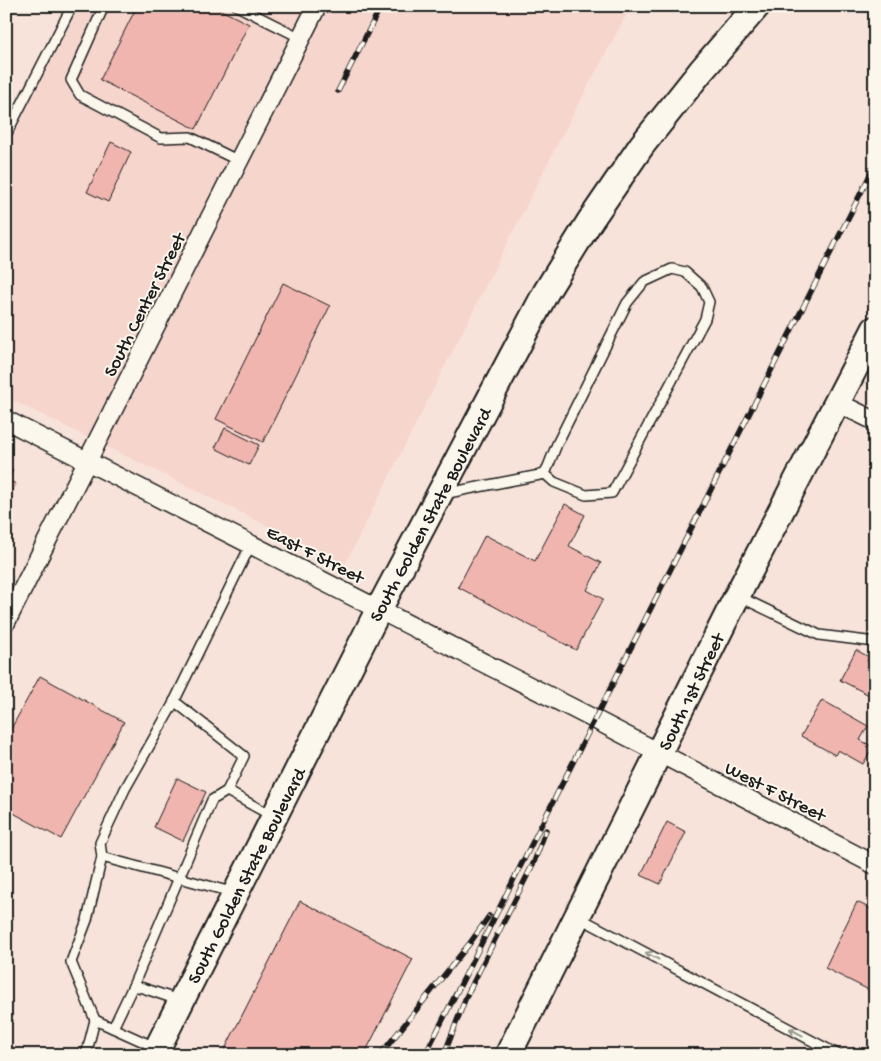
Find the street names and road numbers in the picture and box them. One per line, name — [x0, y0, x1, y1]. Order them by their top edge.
street label: South Center Street — [100, 228, 193, 381]
street label: South Golden State Boulevard — [366, 403, 499, 627]
street label: East F Street — [262, 522, 369, 592]
street label: South 1st Street — [655, 628, 732, 755]
street label: West F Street — [720, 758, 831, 829]
street label: South Golden State Boulevard — [184, 763, 313, 988]

